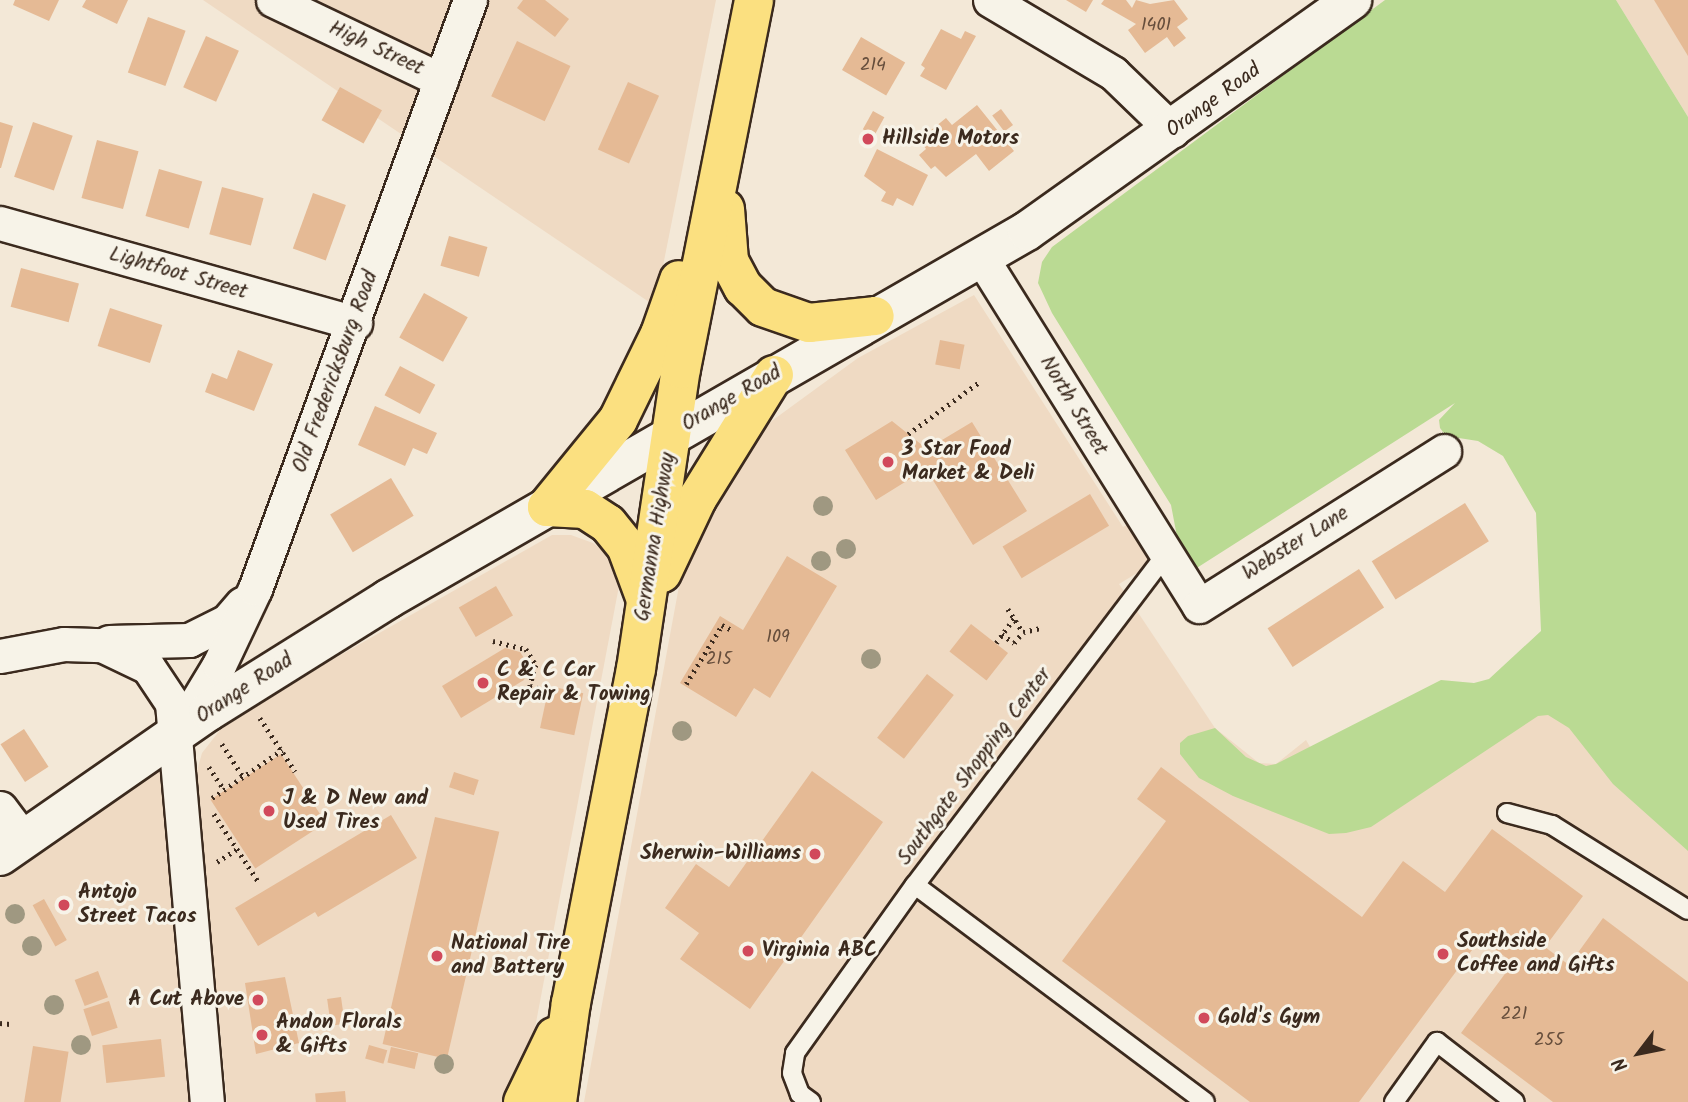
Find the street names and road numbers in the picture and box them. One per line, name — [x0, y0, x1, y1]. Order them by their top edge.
street label: High Street — [324, 16, 428, 82]
street label: Orange Road — [1162, 58, 1266, 144]
street label: Lightfoot Street — [106, 242, 250, 306]
street label: Old Fredericksburg Road — [288, 268, 384, 476]
street label: North Street — [1033, 352, 1113, 460]
street label: Orange Road — [678, 360, 786, 438]
street label: Germanna Highway — [630, 451, 682, 623]
street label: Webster Lane — [1238, 501, 1354, 587]
street label: Orange Road — [192, 648, 298, 730]
street label: Southgate Shopping Center — [893, 663, 1057, 871]

